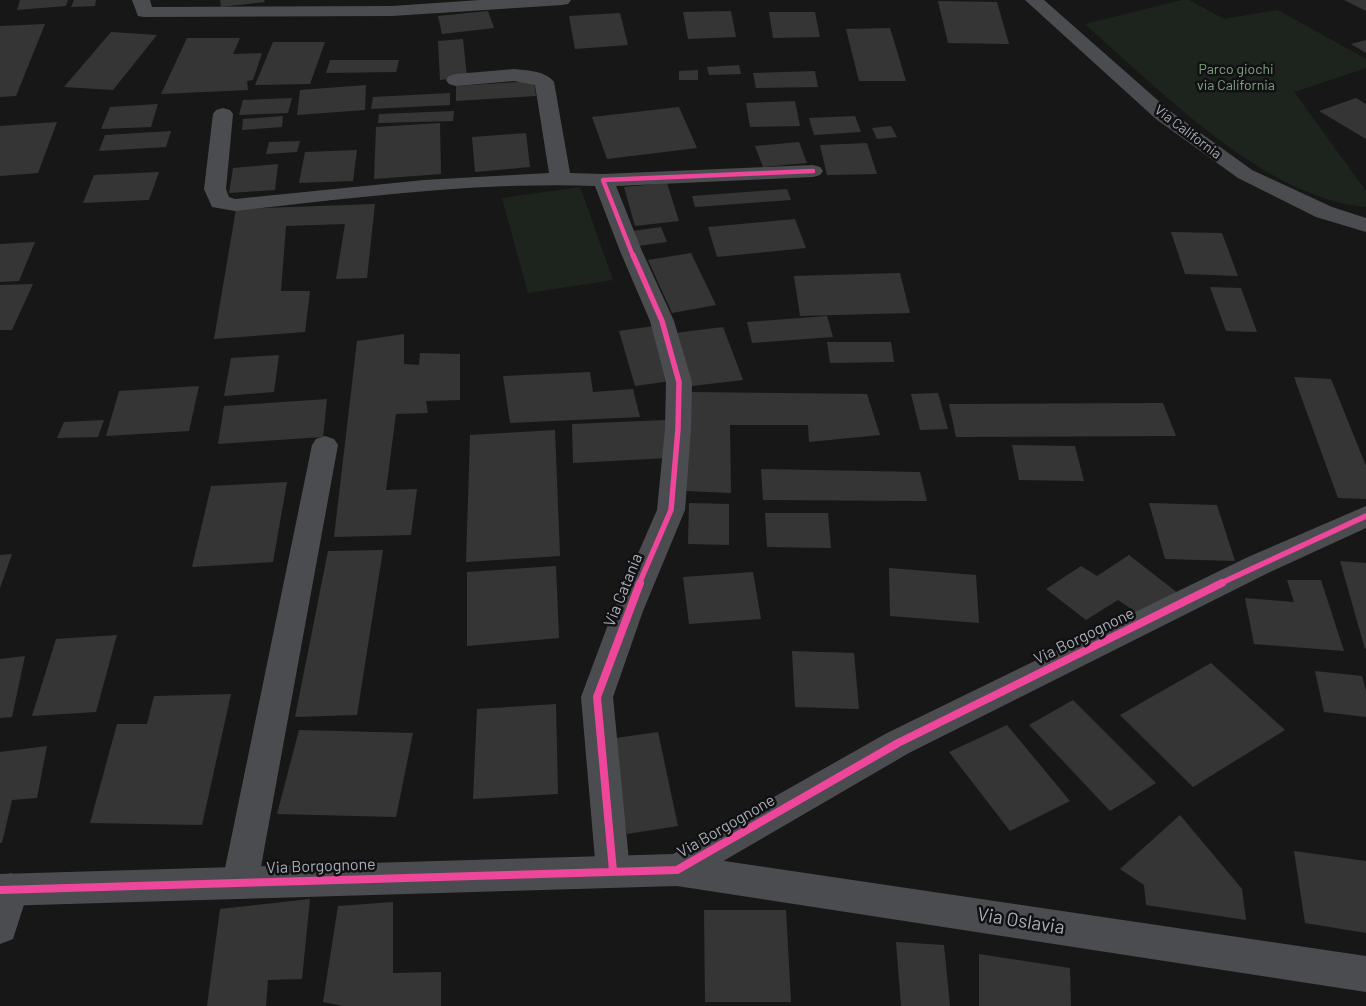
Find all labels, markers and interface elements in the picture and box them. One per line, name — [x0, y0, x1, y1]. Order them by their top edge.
park label: Parco giochi via California — [1197, 61, 1275, 94]
street label: Via California — [1151, 101, 1225, 163]
street label: Via Catania — [600, 550, 646, 630]
street label: Via Borgognone — [1031, 603, 1137, 669]
street label: Via Borgognone — [674, 790, 778, 862]
street label: Via Borgognone — [266, 854, 376, 878]
street label: Via Oslavia — [976, 903, 1066, 939]

